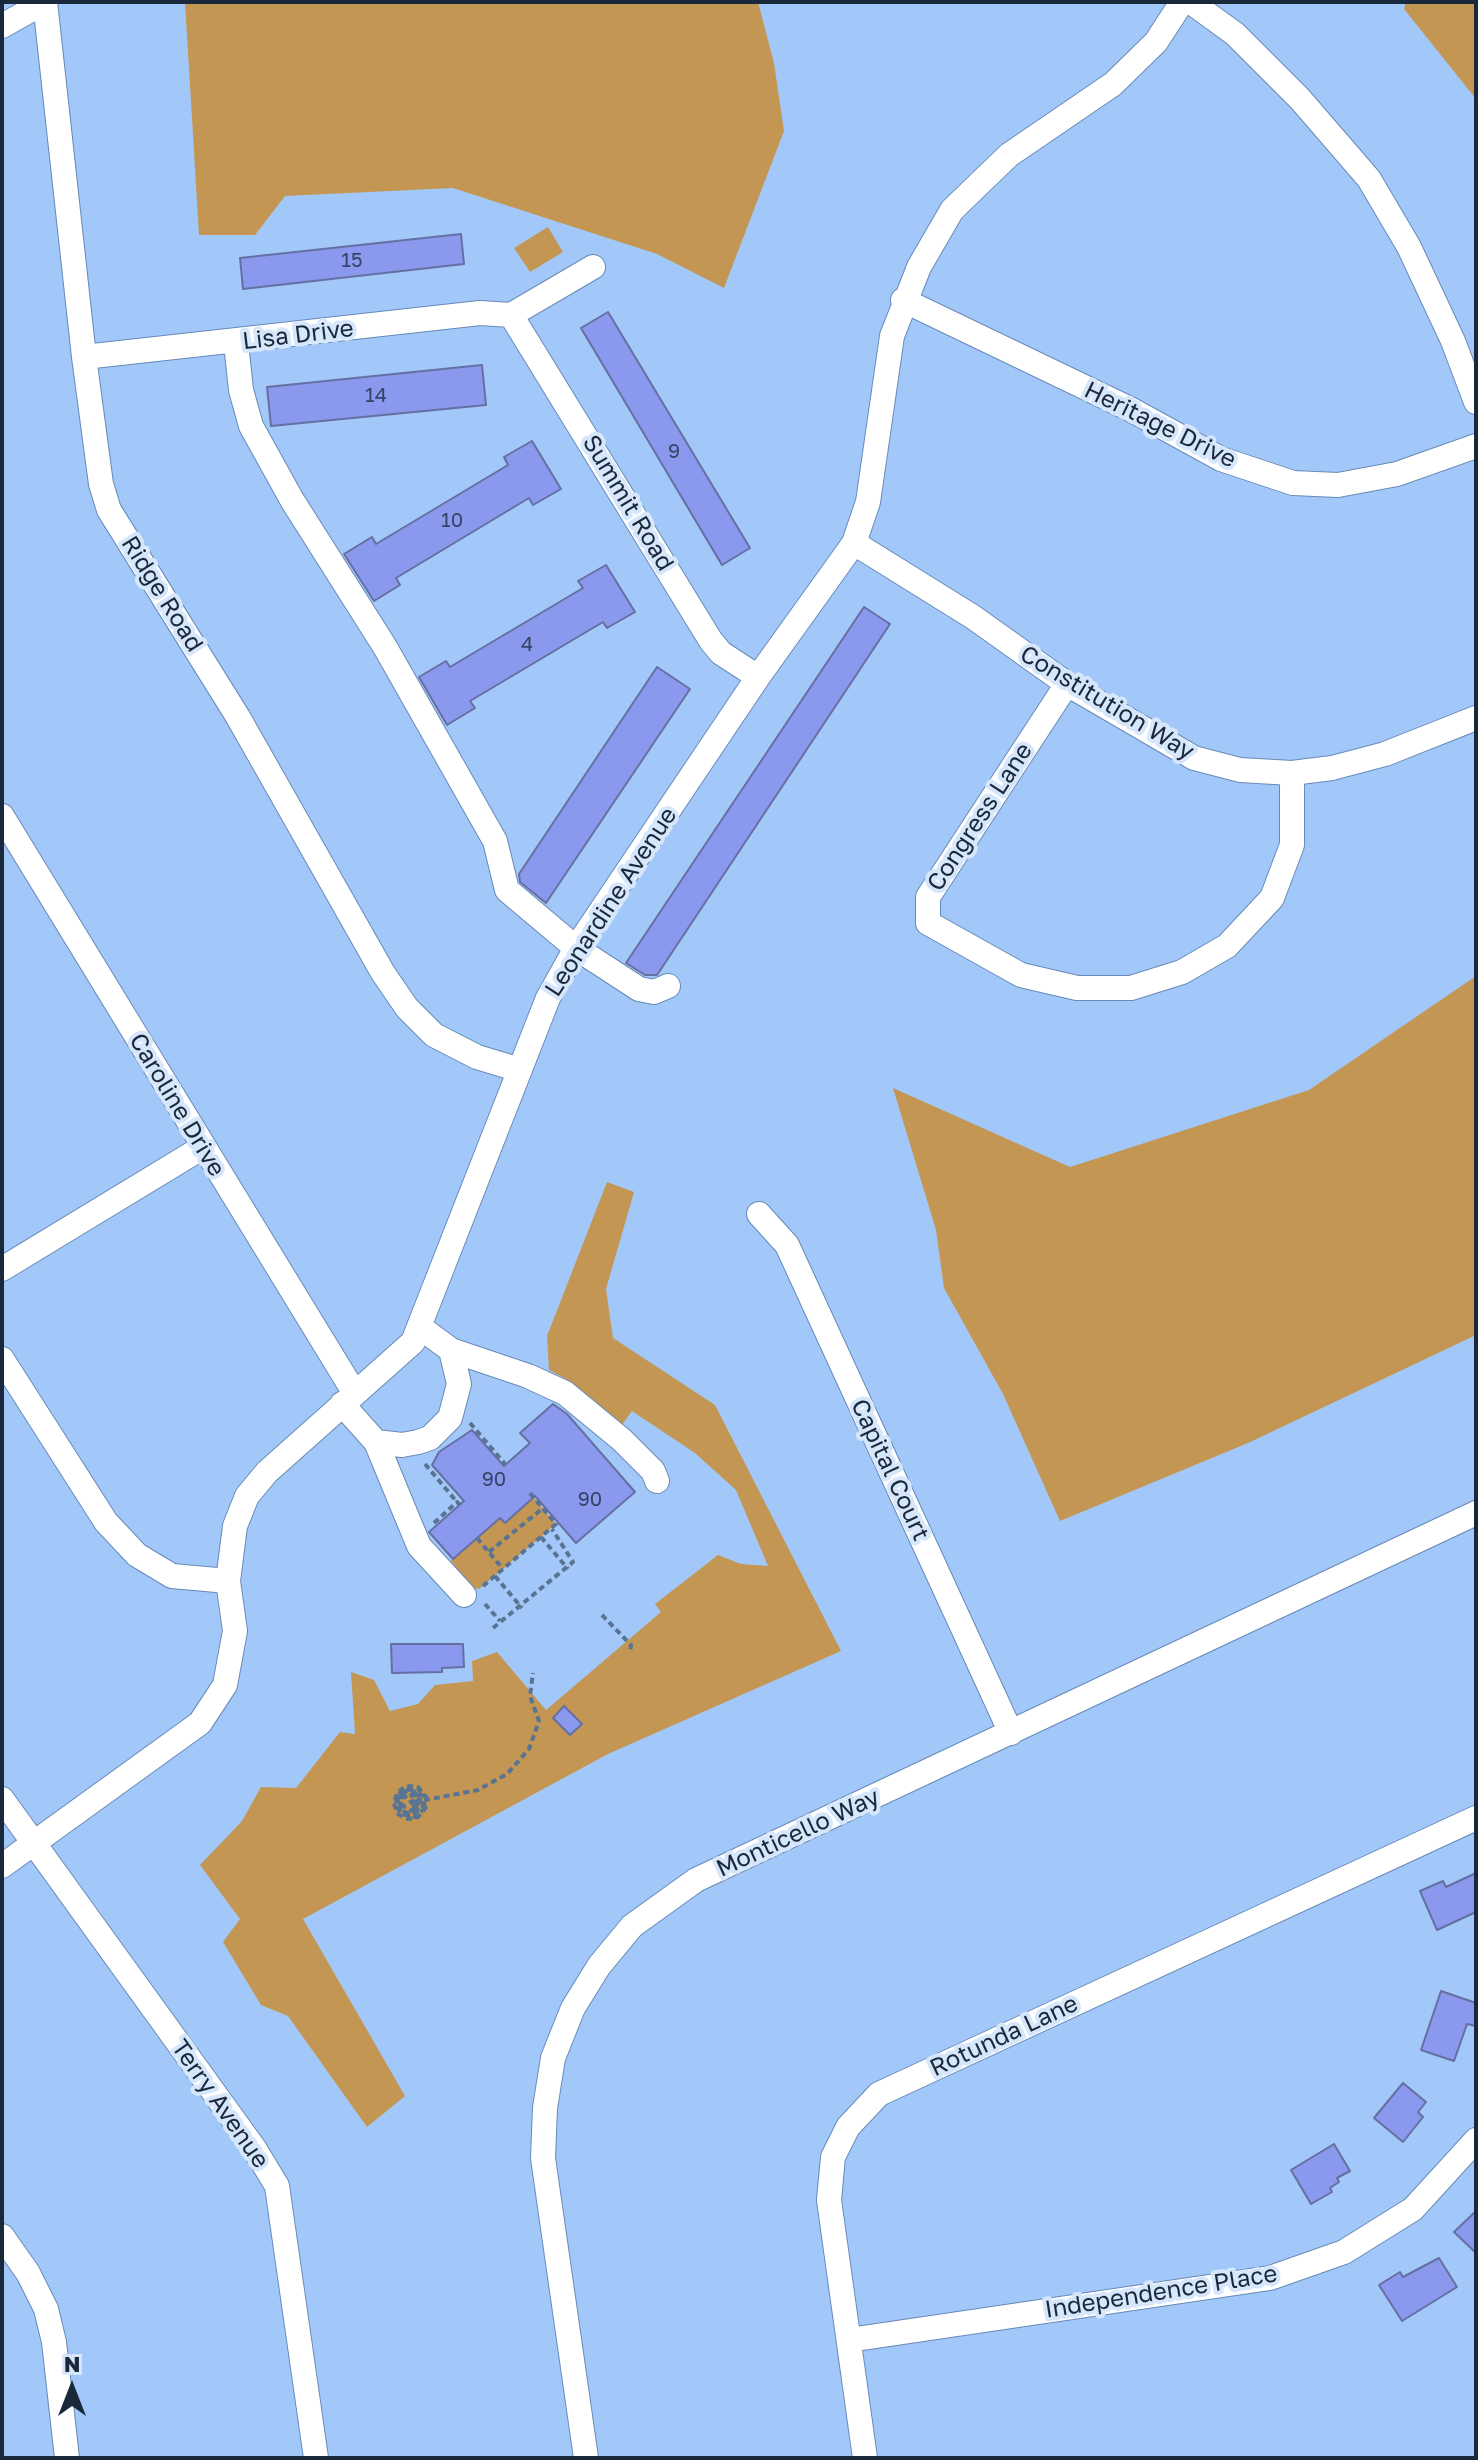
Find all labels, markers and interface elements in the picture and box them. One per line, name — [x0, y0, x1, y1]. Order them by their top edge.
house number: 15 — [341, 249, 363, 273]
street label: Lisa Drive — [241, 314, 355, 356]
street label: Heritage Drive — [1079, 376, 1241, 474]
house number: 14 — [365, 384, 387, 408]
street label: Summit Road — [576, 430, 680, 576]
house number: 9 — [668, 440, 680, 464]
house number: 10 — [441, 509, 463, 533]
street label: Ridge Road — [115, 531, 209, 657]
house number: 4 — [521, 633, 533, 657]
street label: Constitution Way — [1015, 640, 1199, 766]
street label: Congress Lane — [921, 738, 1039, 896]
street label: Leonardine Avenue — [539, 802, 683, 1002]
street label: Caroline Drive — [123, 1028, 231, 1182]
street label: Capital Court — [845, 1395, 935, 1545]
house number: 90 — [482, 1468, 506, 1492]
house number: 90 — [578, 1488, 602, 1512]
street label: Monticello Way — [712, 1783, 884, 1883]
street label: Rotunda Lane — [925, 1989, 1083, 2083]
street label: Terry Avenue — [165, 2034, 275, 2174]
street label: Independence Place — [1043, 2259, 1279, 2325]
north arrow — [32, 2348, 112, 2428]
text: N — [64, 2350, 80, 2377]

